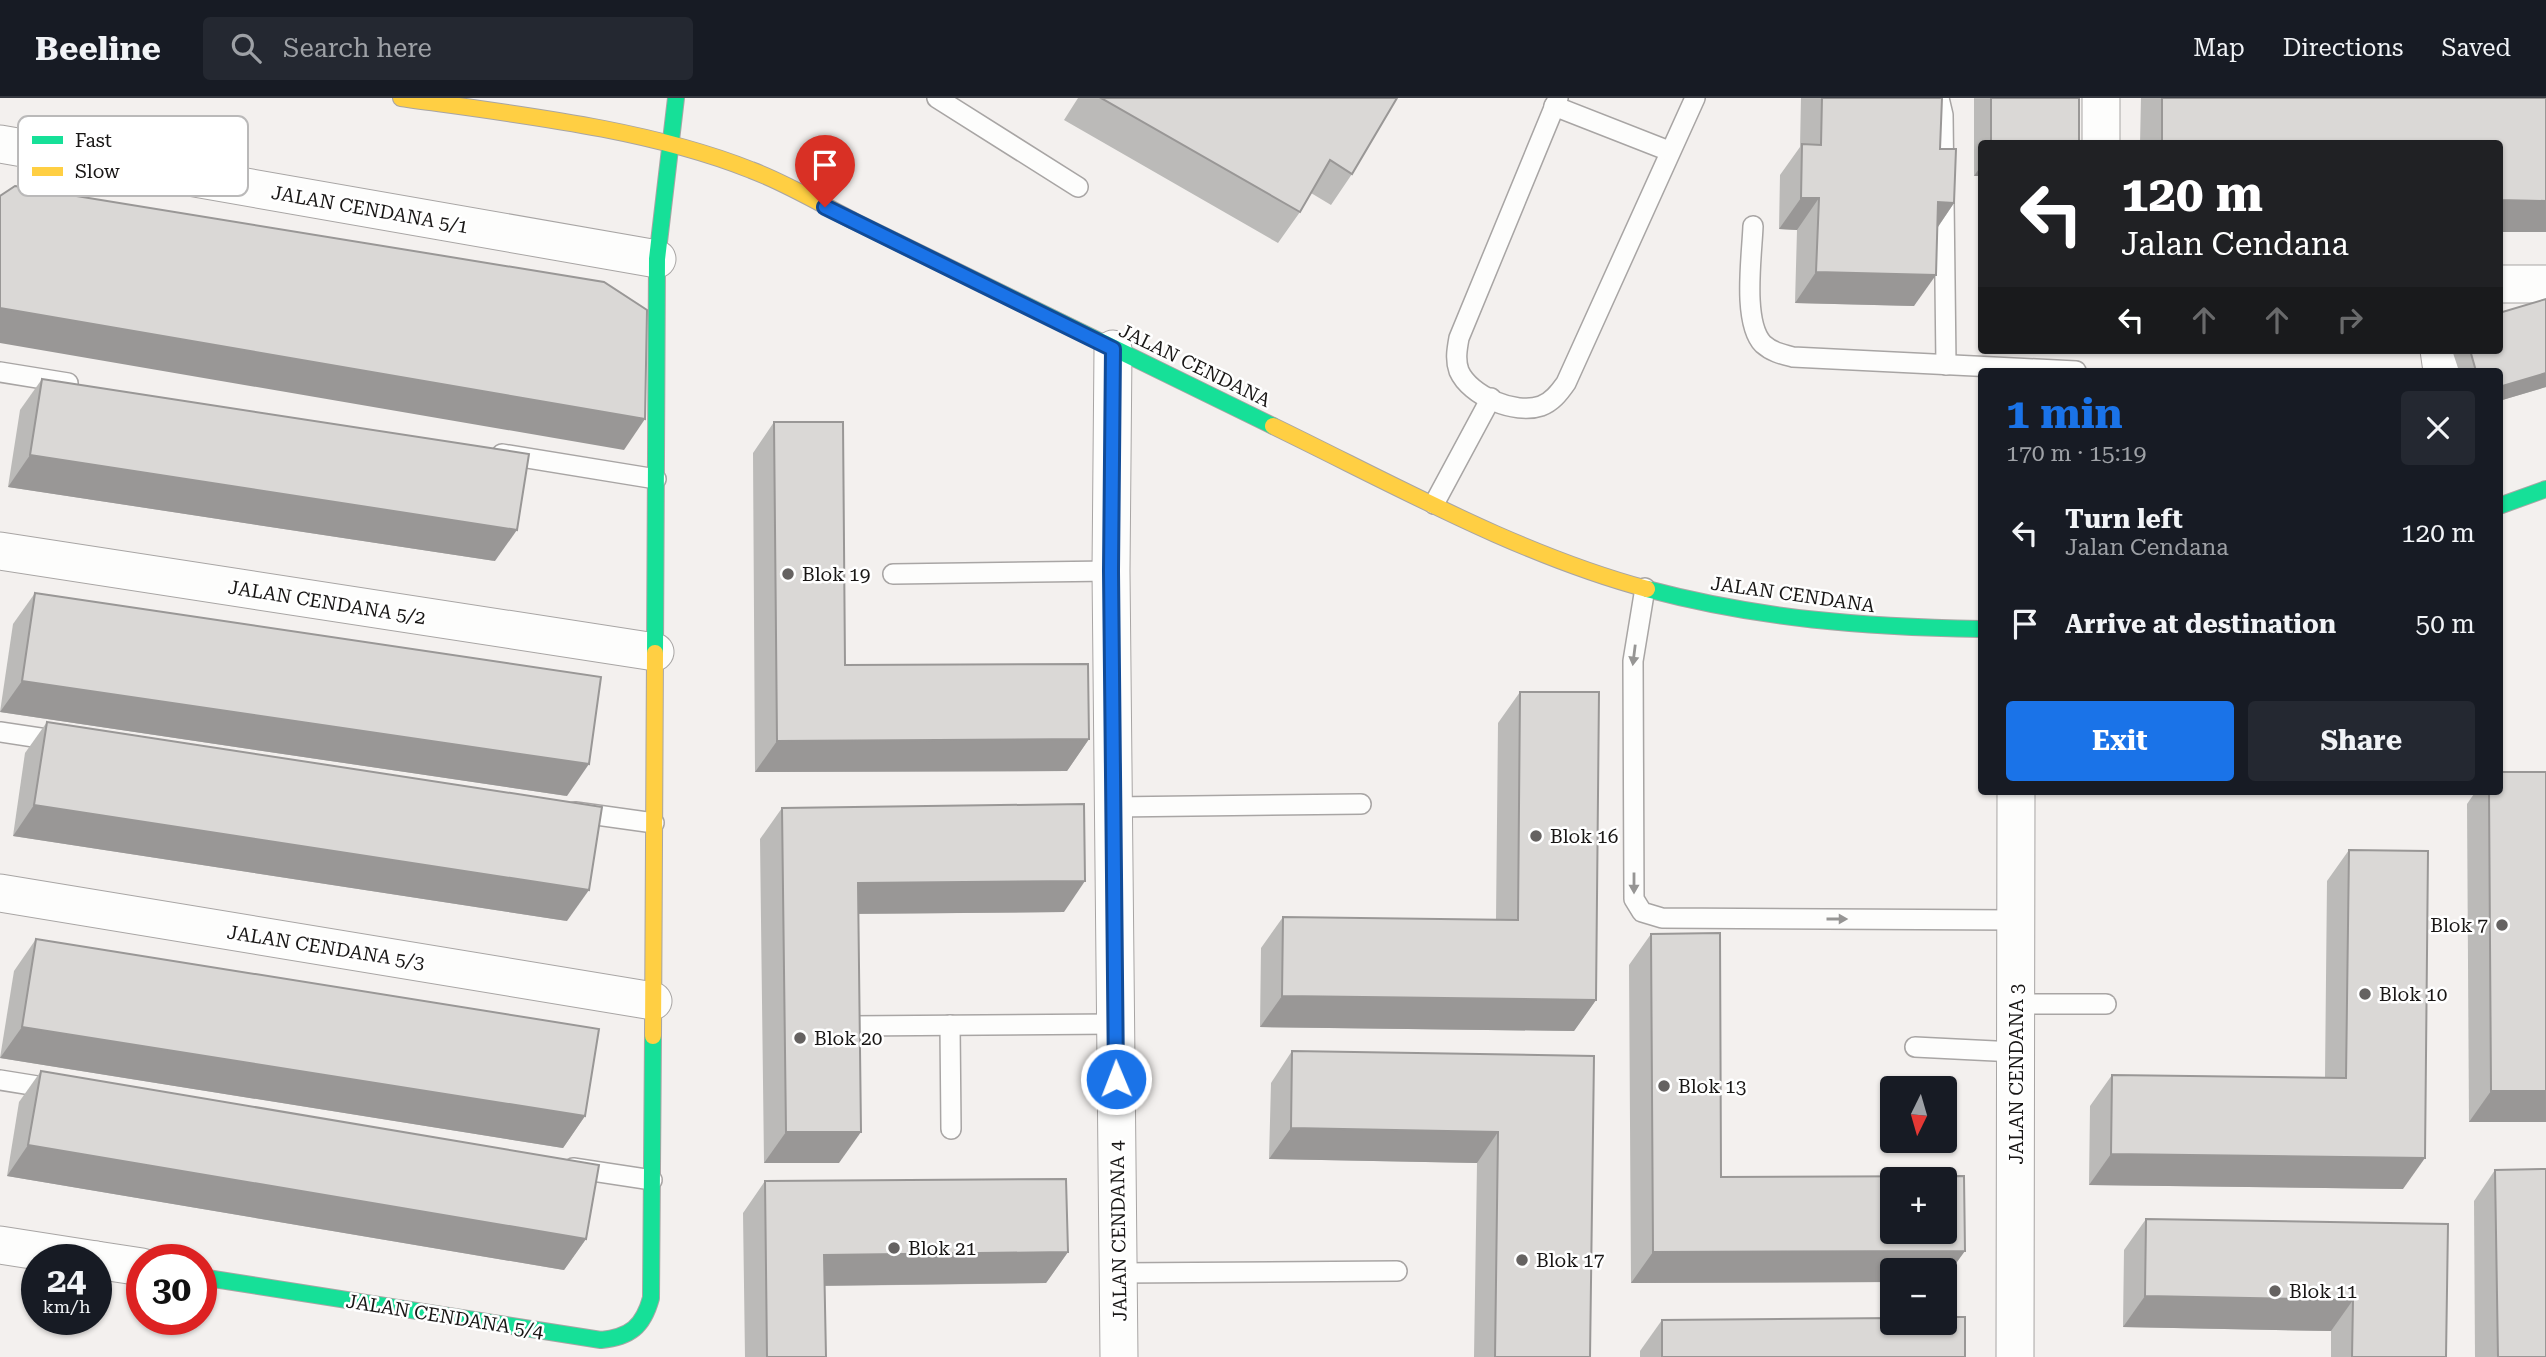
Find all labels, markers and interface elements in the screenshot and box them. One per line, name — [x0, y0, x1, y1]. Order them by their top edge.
search box — [203, 17, 693, 80]
text: Beeline — [35, 29, 161, 68]
icon: search — [227, 29, 265, 67]
text: Search here — [283, 33, 432, 63]
text: Map — [2193, 34, 2245, 62]
text: Directions — [2283, 34, 2403, 62]
text: Saved — [2441, 34, 2511, 62]
legend — [18, 116, 248, 196]
text: Fast — [75, 129, 112, 152]
pin — [795, 135, 855, 207]
icon: arrive — [806, 146, 844, 184]
text: Slow — [75, 160, 120, 183]
text: 120 m — [2121, 166, 2263, 223]
icon: left — [2006, 168, 2097, 259]
street label: JALAN CENDANA 5/1 — [270, 181, 470, 238]
text: Jalan Cendana — [2121, 225, 2349, 263]
icon: left — [2112, 301, 2150, 339]
icon: ahead — [2185, 301, 2223, 339]
icon: ahead — [2258, 301, 2296, 339]
icon: right — [2331, 301, 2369, 339]
street label: JALAN CENDANA — [1115, 319, 1275, 412]
text: 1 min — [2006, 389, 2123, 438]
button: close — [2401, 391, 2475, 465]
text: 170 m · 15:19 — [2006, 440, 2146, 467]
text: Turn left — [2065, 504, 2183, 534]
icon: left — [2006, 514, 2044, 552]
text: 120 m — [2401, 518, 2475, 548]
text: Jalan Cendana — [2065, 534, 2229, 561]
place label: Blok 19 — [802, 563, 870, 586]
marker: Blok 19 — [780, 566, 796, 582]
street label: JALAN CENDANA — [1709, 572, 1877, 618]
street label: JALAN CENDANA 5/2 — [227, 576, 427, 629]
icon: arrive — [2006, 605, 2044, 643]
text: Arrive at destination — [2065, 609, 2336, 639]
text: 50 m — [2416, 609, 2475, 639]
one-way arrow — [1629, 645, 1640, 667]
button: Exit — [2006, 701, 2234, 781]
button: Share — [2248, 701, 2475, 781]
place label: Blok 16 — [1550, 825, 1618, 848]
marker: Blok 16 — [1528, 828, 1544, 844]
one-way arrow — [1628, 872, 1640, 894]
one-way arrow — [1826, 913, 1848, 925]
place label: Blok 7 — [2430, 914, 2488, 937]
marker: Blok 7 — [2494, 917, 2510, 933]
street label: JALAN CENDANA 5/3 — [226, 921, 426, 974]
street label: JALAN CENDANA 3 — [2005, 983, 2028, 1165]
place label: Blok 10 — [2379, 983, 2447, 1006]
marker: Blok 10 — [2357, 986, 2373, 1002]
place label: Blok 20 — [814, 1027, 882, 1050]
marker: Blok 20 — [792, 1030, 808, 1046]
position arrow — [1079, 1042, 1153, 1116]
place label: Blok 13 — [1678, 1075, 1746, 1098]
north arrow — [1880, 1076, 1956, 1153]
map controls — [1880, 1076, 1957, 1335]
marker: Blok 13 — [1656, 1078, 1672, 1094]
street label: JALAN CENDANA 4 — [1105, 1140, 1132, 1322]
button: + — [1880, 1167, 1957, 1244]
place label: Blok 21 — [908, 1237, 976, 1260]
marker: Blok 21 — [886, 1240, 902, 1256]
speed limit sign: 30 — [126, 1244, 217, 1335]
place label: Blok 17 — [1536, 1249, 1605, 1272]
marker: Blok 17 — [1514, 1252, 1530, 1268]
button: − — [1880, 1258, 1957, 1335]
text: 24 — [47, 1260, 86, 1301]
place label: Blok 11 — [2289, 1280, 2357, 1303]
marker: Blok 11 — [2267, 1283, 2283, 1299]
street label: JALAN CENDANA 5/4 — [345, 1290, 546, 1344]
text: km/h — [42, 1296, 91, 1317]

